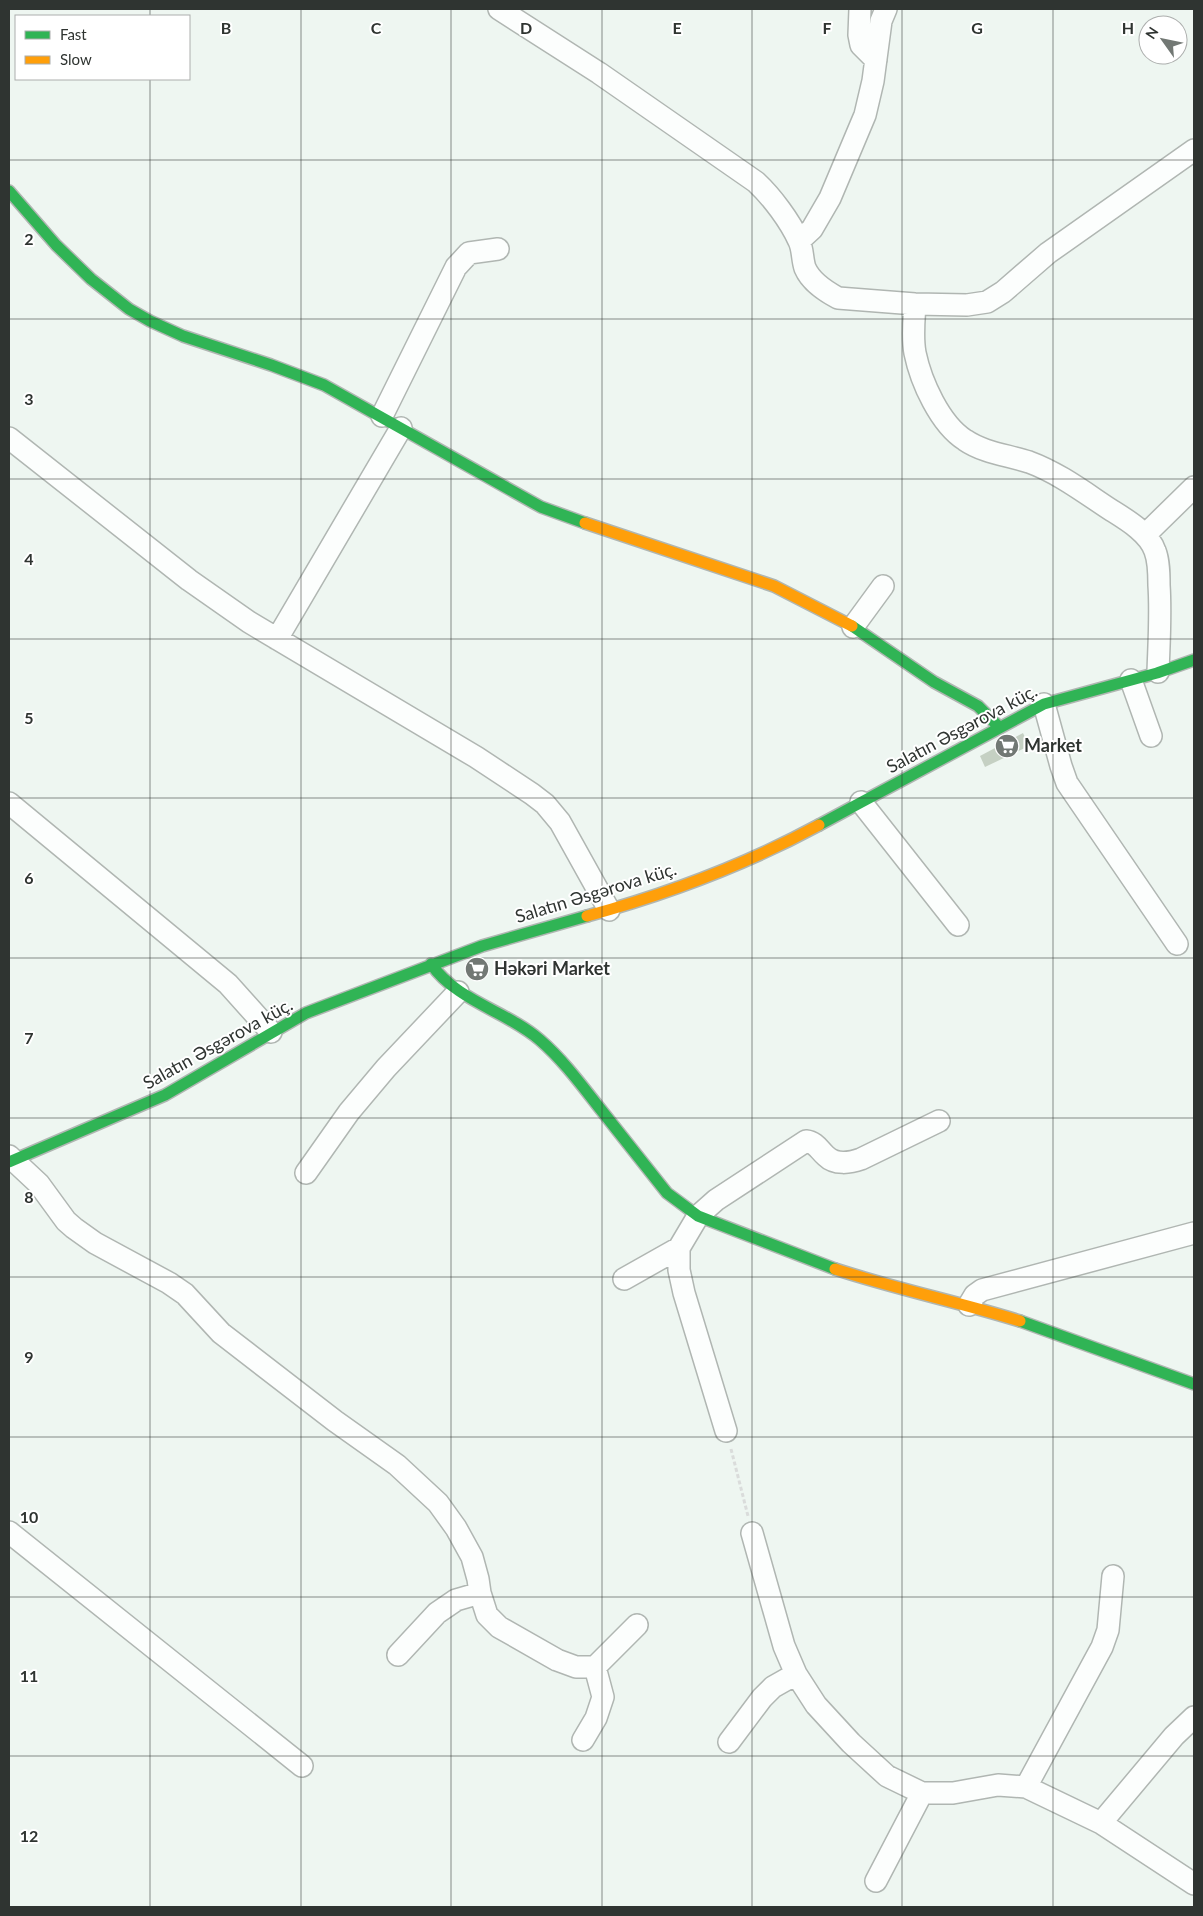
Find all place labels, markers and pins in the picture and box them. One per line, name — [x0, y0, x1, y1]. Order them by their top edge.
supermarket icon: Market — [994, 733, 1020, 759]
place label: Market — [1024, 734, 1082, 756]
supermarket icon: Həkəri Market — [464, 956, 490, 982]
place label: Həkəri Market — [494, 957, 610, 979]

